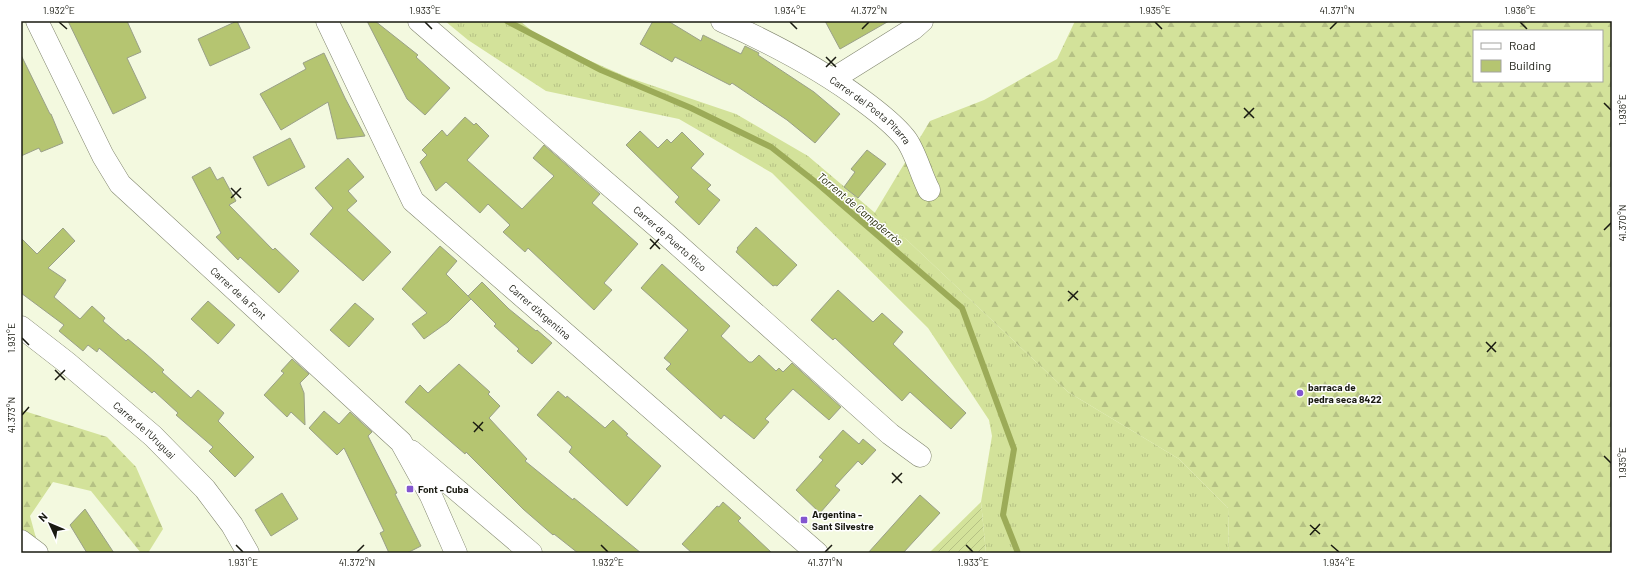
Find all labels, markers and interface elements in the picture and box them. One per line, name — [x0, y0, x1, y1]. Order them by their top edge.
text: 1.932°E — [43, 4, 75, 16]
text: 1.933°E — [409, 4, 441, 16]
text: 1.934°E — [774, 4, 806, 16]
text: 41.372°N — [851, 4, 887, 16]
text: 1.935°E — [1139, 4, 1171, 16]
text: 41.371°N — [1320, 4, 1354, 16]
text: 1.936°E — [1504, 4, 1536, 16]
legend — [1473, 30, 1603, 82]
text: Road — [1509, 38, 1536, 52]
text: Building — [1509, 58, 1551, 72]
street label: Carrer del Poeta Pitarra — [828, 73, 913, 146]
text: 1.936°E — [1616, 94, 1628, 126]
water label: Torrent de Campderròs — [815, 169, 905, 248]
street label: Carrer de Puerto Rico — [631, 203, 709, 273]
text: 41.370°N — [1616, 205, 1628, 241]
street label: Carrer de la Font — [208, 264, 269, 322]
street label: Carrer d'Argentina — [507, 282, 573, 342]
text: 1.931°E — [5, 323, 17, 353]
place label: barraca de pedra seca 8422 — [1308, 381, 1382, 405]
marker: barraca de pedra seca 8422 — [1295, 388, 1305, 398]
text: 41.373°N — [5, 397, 17, 433]
street label: Carrer de l'Uruguai — [111, 399, 178, 461]
text: 1.935°E — [1616, 447, 1628, 479]
place label: Font - Cuba — [418, 483, 468, 495]
marker: Font - Cuba — [405, 484, 415, 494]
north arrow — [30, 504, 70, 544]
place label: Argentina - Sant Silvestre — [812, 508, 874, 532]
text: N — [35, 510, 50, 524]
marker: Argentina - Sant Silvestre — [799, 515, 809, 525]
text: 1.931°E — [228, 556, 258, 568]
text: 41.372°N — [339, 556, 375, 568]
text: 1.932°E — [592, 556, 624, 568]
text: 41.371°N — [808, 556, 842, 568]
text: 1.933°E — [957, 556, 989, 568]
text: 1.934°E — [1323, 556, 1355, 568]

